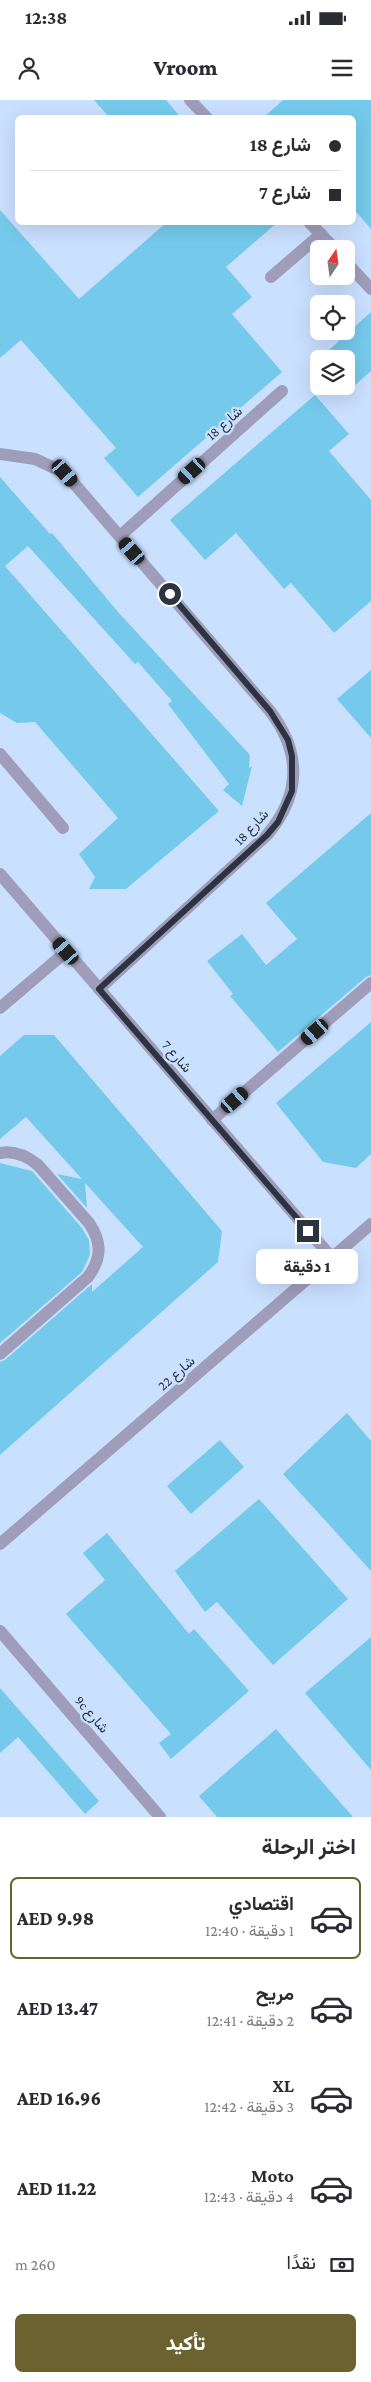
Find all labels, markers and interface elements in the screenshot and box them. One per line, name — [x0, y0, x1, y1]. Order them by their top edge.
text: 12:38 — [25, 7, 67, 28]
icon: person — [15, 54, 43, 82]
icon: menu — [328, 54, 356, 82]
text: Vroom — [154, 55, 217, 80]
text: شارع 18 — [250, 134, 311, 155]
text: شارع 7 — [259, 182, 311, 203]
north arrow — [310, 240, 355, 285]
map controls — [310, 240, 355, 395]
button: locate — [310, 295, 355, 340]
button: layers — [310, 350, 355, 395]
street label: شارع 18 — [203, 403, 247, 446]
car — [175, 455, 208, 487]
car — [49, 457, 80, 489]
car — [116, 535, 147, 567]
route start — [159, 583, 181, 605]
street label: شارع 18 — [230, 806, 274, 850]
car — [50, 935, 81, 967]
car — [298, 1016, 331, 1048]
street label: شارع 7 — [156, 1037, 195, 1077]
car — [218, 1084, 251, 1116]
route end — [297, 1220, 319, 1242]
callout: 1 دقيقة — [257, 1248, 359, 1284]
text: 1 دقيقة — [283, 1258, 331, 1275]
street label: شارع 22 — [154, 1353, 200, 1396]
street label: 9c شارع — [69, 1692, 112, 1738]
text: اختر الرحلة — [262, 1834, 356, 1859]
text: اقتصادي — [229, 1893, 294, 1914]
icon: car — [309, 1896, 354, 1941]
text: AED 9.98 — [17, 1908, 94, 1929]
text: 1 دقيقة · 12:40 — [205, 1922, 294, 1939]
text: مريح — [256, 1983, 294, 2004]
icon: car — [309, 1986, 354, 2031]
text: AED 13.47 — [17, 1998, 98, 2019]
text: 2 دقيقة · 12:41 — [206, 2012, 294, 2029]
text: XL — [273, 2075, 294, 2096]
icon: car — [309, 2076, 354, 2121]
text: AED 16.96 — [17, 2088, 101, 2109]
text: 3 دقيقة · 12:42 — [204, 2098, 294, 2115]
text: Moto — [251, 2165, 294, 2186]
icon: car — [309, 2166, 354, 2211]
text: AED 11.22 — [17, 2178, 97, 2199]
text: 4 دقيقة · 12:43 — [204, 2188, 294, 2205]
icon: cash — [328, 2251, 356, 2279]
text: نقدًا — [287, 2252, 316, 2273]
text: 260 m — [15, 2256, 56, 2273]
button: تأكيد — [15, 2314, 356, 2372]

